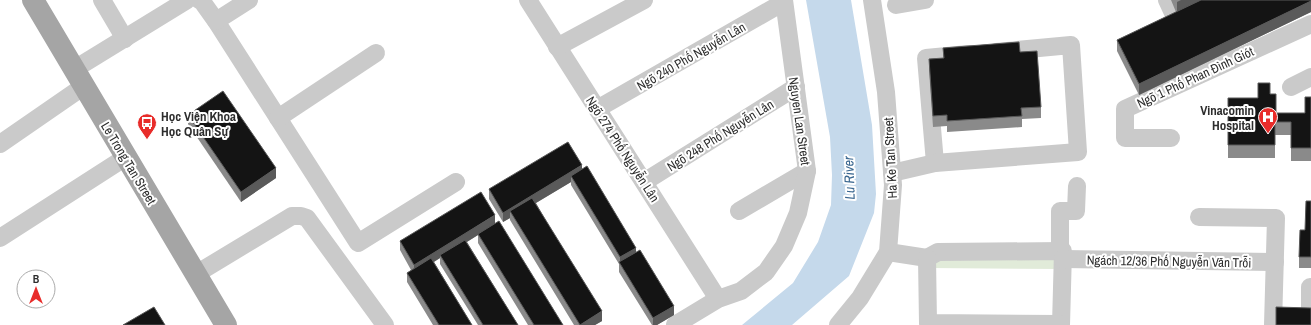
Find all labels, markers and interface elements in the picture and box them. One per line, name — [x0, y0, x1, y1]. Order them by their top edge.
street label: Ngõ 240 Phố Nguyễn Lân — [634, 18, 749, 94]
street label: Ngõ 1 Phố Phan Đình Giót — [1134, 43, 1256, 112]
street label: Nguyen Lan Street — [785, 76, 814, 166]
street label: Ngõ 274 Phố Nguyễn Lân — [582, 93, 663, 205]
street label: Ngõ 248 Phố Nguyễn Lân — [664, 96, 777, 175]
place label: Vinacomin Hospital — [1200, 102, 1254, 134]
hospital icon: Vinacomin Hospital — [1257, 106, 1279, 134]
place label: Học Viện Khoa Học Quân Sự — [161, 108, 236, 140]
bus stop icon: Học Viện Khoa Học Quân Sự — [136, 112, 158, 140]
street label: Ha Ke Tan Street — [880, 117, 901, 199]
street label: Le Trong Tan Street — [97, 119, 160, 208]
water label: Lu River — [839, 155, 859, 200]
street label: Ngách 12/36 Phố Nguyễn Văn Trỗi — [1087, 252, 1251, 271]
north arrow — [16, 269, 56, 309]
text: B — [33, 272, 40, 286]

